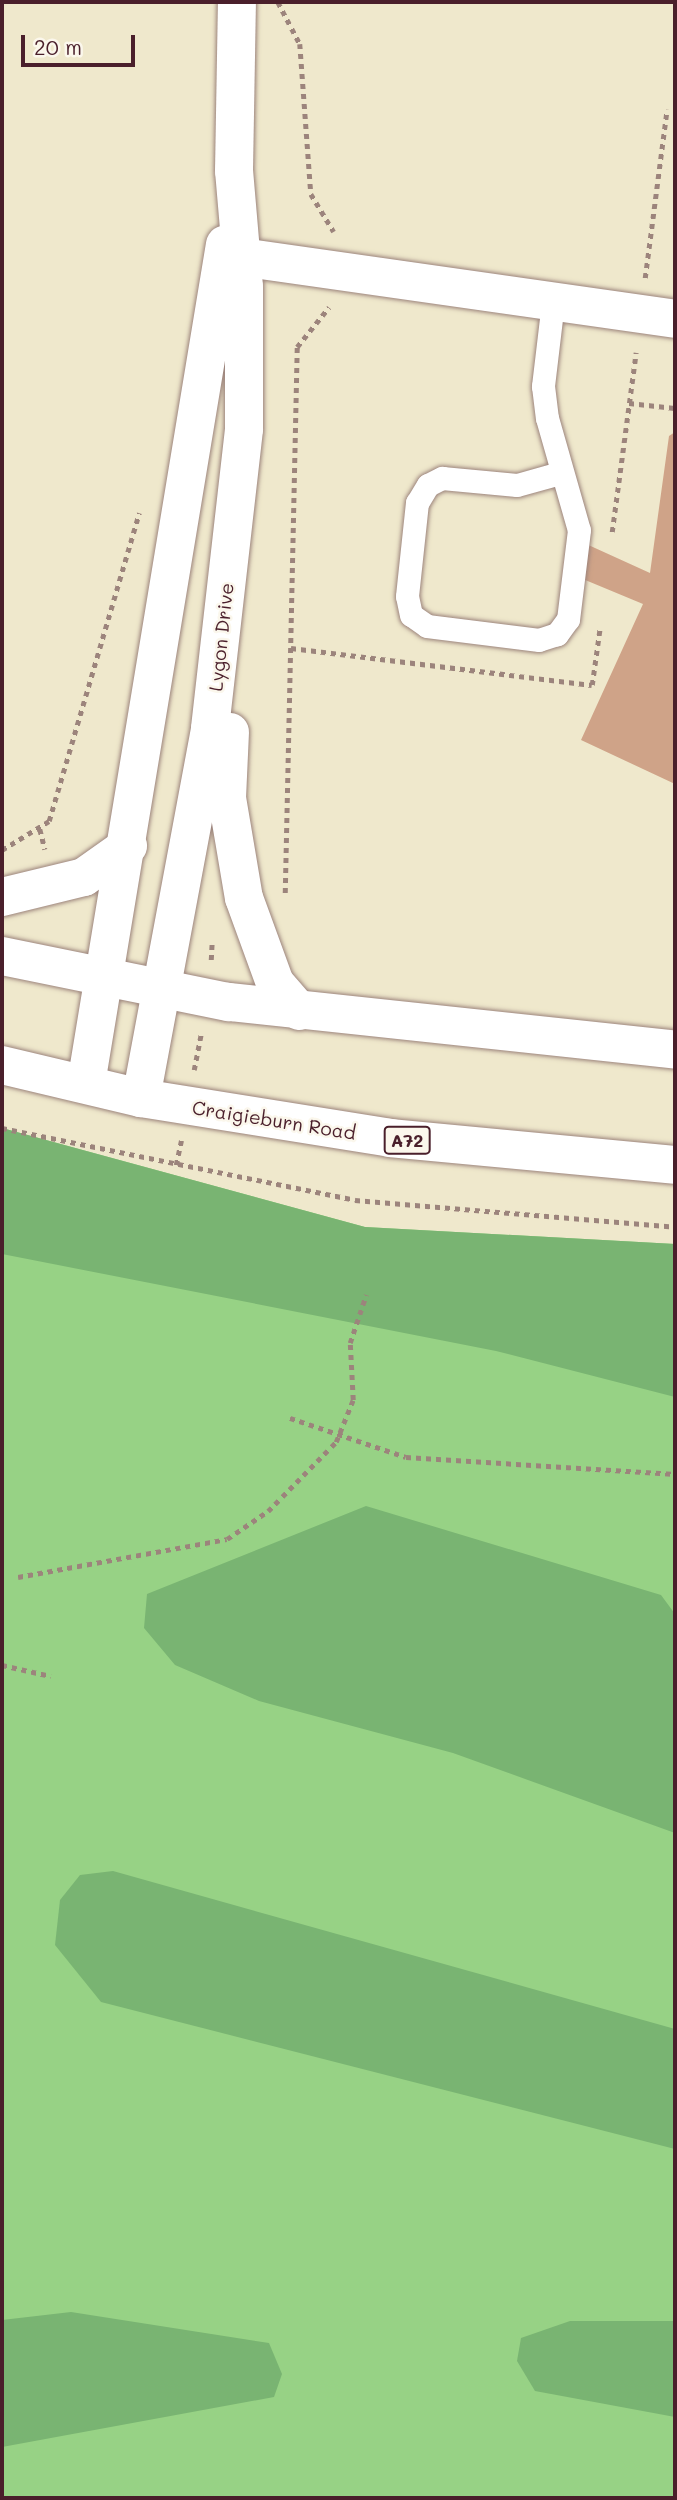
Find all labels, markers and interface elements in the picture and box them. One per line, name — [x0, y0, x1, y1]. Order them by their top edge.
scale bar — [24, 21, 138, 65]
text: 20 m — [34, 33, 82, 60]
street label: Lygon Drive — [204, 582, 238, 692]
street label: Craigieburn Road — [191, 1096, 357, 1144]
road number: A72 — [382, 1126, 432, 1154]

